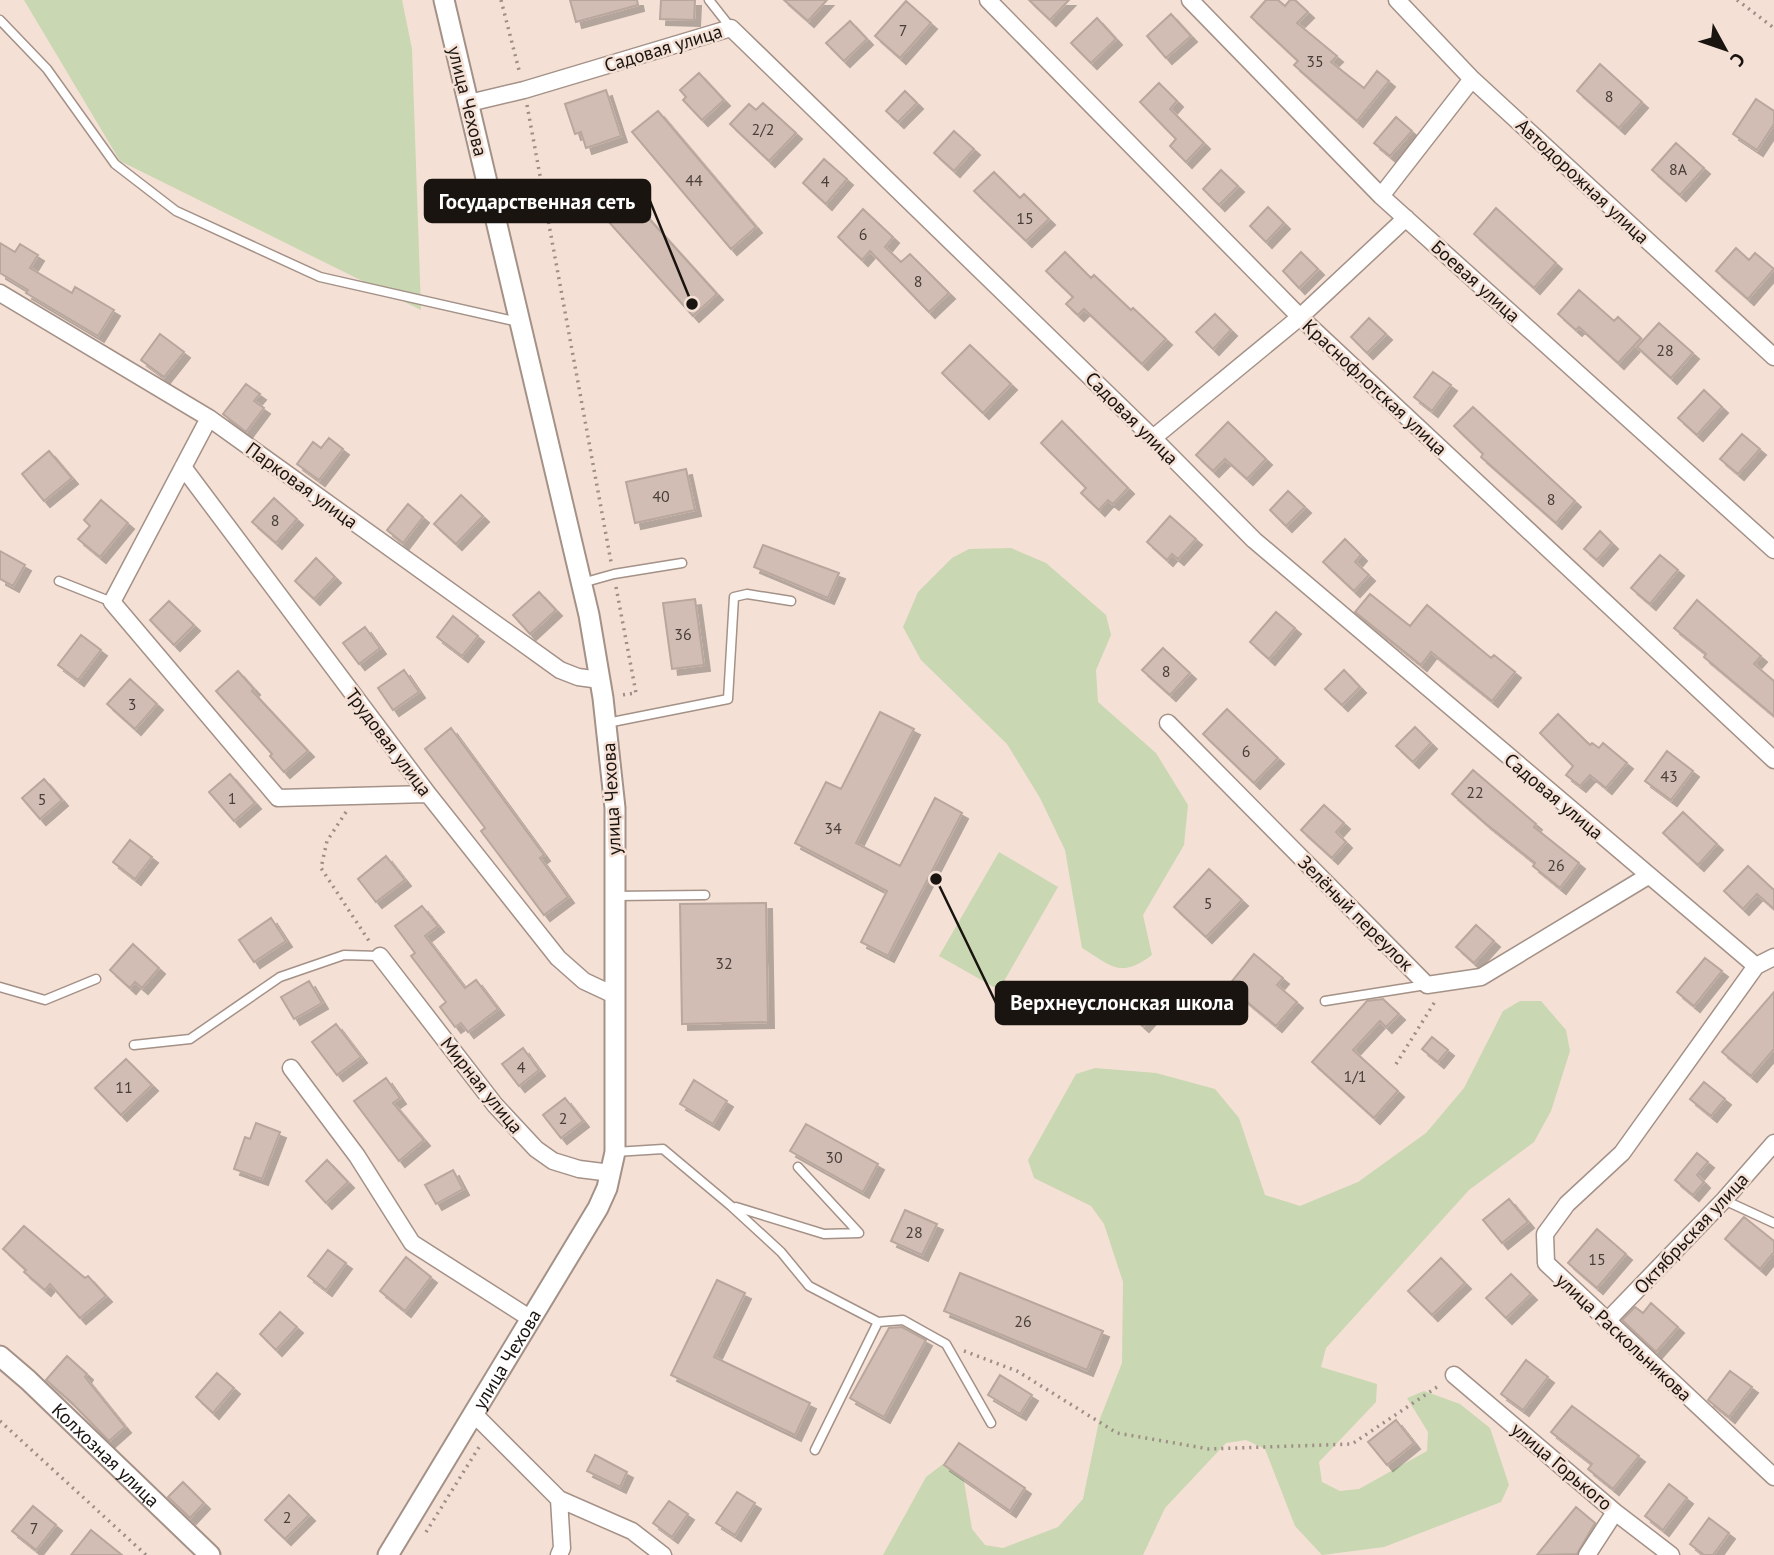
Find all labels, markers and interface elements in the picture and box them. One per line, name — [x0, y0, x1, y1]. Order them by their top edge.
north arrow — [1690, 14, 1760, 84]
street label: Садовая улица — [601, 19, 725, 77]
house number: 7 — [899, 20, 907, 40]
street label: улица Чехова — [443, 43, 493, 159]
text: С — [1725, 48, 1751, 72]
house number: 35 — [1306, 51, 1324, 71]
house number: 8 — [1605, 86, 1613, 106]
street label: Автодорожная улица — [1511, 113, 1655, 249]
house number: 2/2 — [751, 119, 775, 139]
house number: 8А — [1669, 159, 1688, 179]
house number: 44 — [685, 170, 703, 190]
house number: 4 — [821, 171, 830, 191]
callout: Государственная сеть — [425, 180, 650, 222]
text: Государственная сеть — [439, 188, 635, 215]
house number: 15 — [1016, 208, 1034, 228]
house number: 6 — [859, 224, 867, 244]
street label: Боевая улица — [1426, 235, 1526, 327]
house number: 8 — [914, 271, 922, 291]
street label: Краснофлотская улица — [1298, 314, 1452, 460]
house number: 28 — [1656, 340, 1674, 360]
street label: Садовая улица — [1080, 366, 1184, 470]
street label: Парковая улица — [241, 436, 363, 534]
house number: 40 — [652, 486, 670, 506]
house number: 8 — [1547, 489, 1555, 509]
house number: 8 — [271, 510, 279, 530]
house number: 36 — [674, 624, 692, 644]
house number: 8 — [1162, 661, 1170, 681]
street label: Трудовая улица — [341, 683, 437, 801]
house number: 3 — [128, 694, 136, 714]
house number: 6 — [1242, 741, 1250, 761]
street label: улица Чехова — [596, 742, 626, 856]
street label: Садовая улица — [1500, 748, 1608, 844]
house number: 43 — [1660, 766, 1678, 786]
house number: 22 — [1466, 782, 1484, 802]
house number: 1 — [228, 788, 236, 808]
house number: 5 — [38, 789, 46, 809]
house number: 34 — [824, 818, 842, 838]
street label: Зелёный переулок — [1293, 850, 1419, 976]
house number: 26 — [1547, 855, 1565, 875]
house number: 5 — [1204, 893, 1212, 913]
house number: 32 — [715, 953, 733, 973]
callout: Верхнеуслонская школа — [996, 982, 1247, 1024]
text: Верхнеуслонская школа — [1010, 989, 1234, 1016]
street label: Мирная улица — [436, 1032, 528, 1138]
house number: 4 — [517, 1057, 526, 1077]
house number: 1/1 — [1343, 1066, 1367, 1086]
house number: 11 — [115, 1077, 133, 1097]
house number: 2 — [559, 1108, 567, 1128]
house number: 30 — [825, 1147, 843, 1167]
street label: Октябрьская улица — [1629, 1167, 1753, 1299]
house number: 28 — [905, 1222, 923, 1242]
house number: 15 — [1588, 1249, 1606, 1269]
street label: улица Раскольникова — [1551, 1268, 1697, 1406]
street label: улица Чехова — [467, 1305, 546, 1414]
house number: 26 — [1014, 1311, 1032, 1331]
street label: Колхозная улица — [47, 1398, 165, 1512]
street label: улица Горького — [1506, 1417, 1618, 1515]
house number: 2 — [283, 1507, 291, 1527]
house number: 7 — [30, 1518, 38, 1538]

